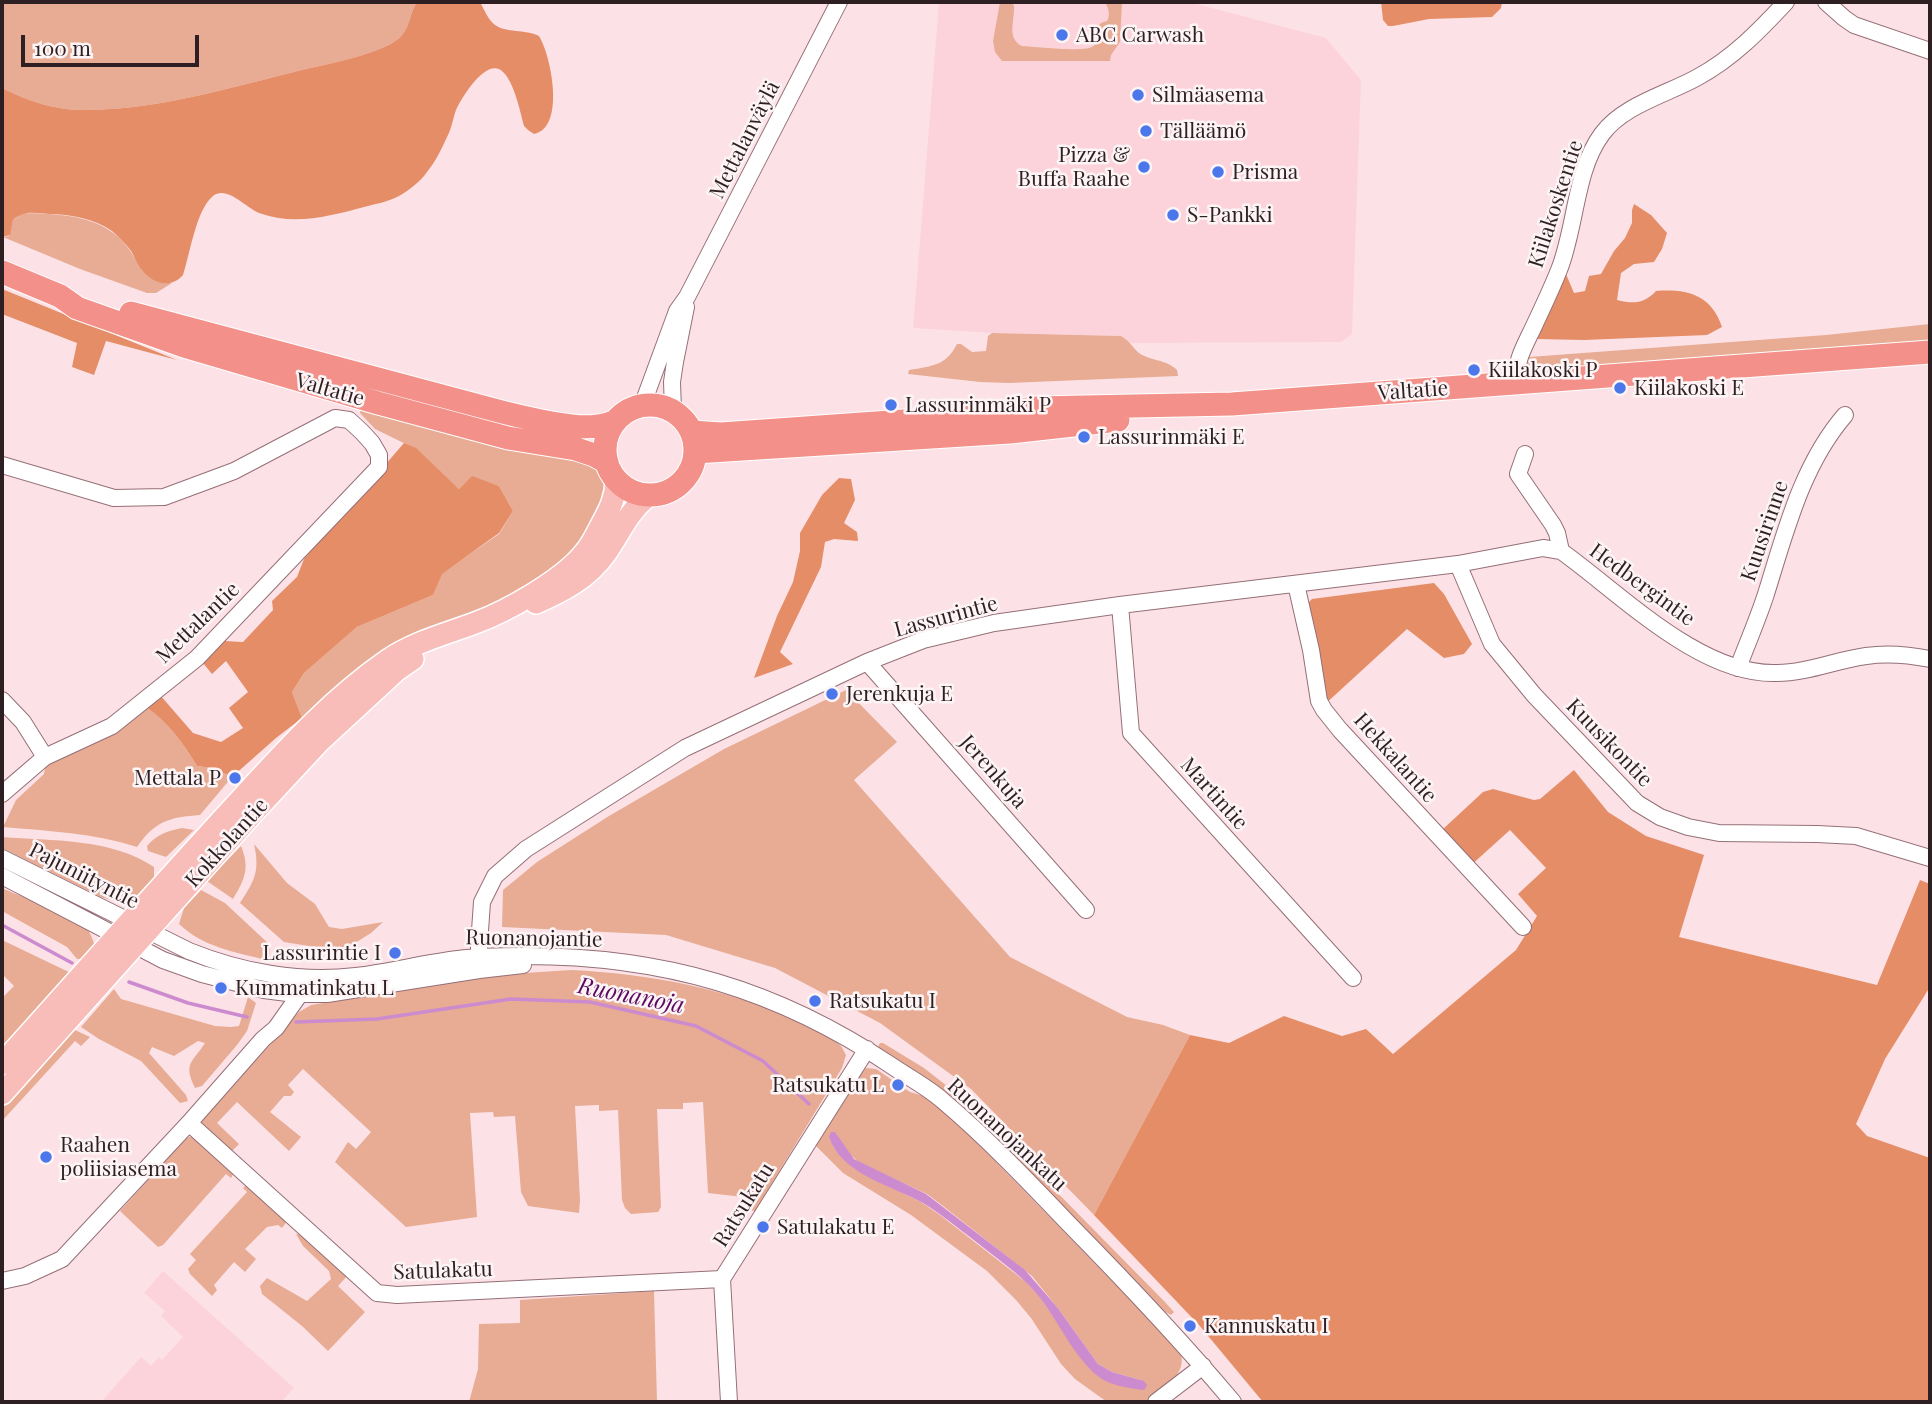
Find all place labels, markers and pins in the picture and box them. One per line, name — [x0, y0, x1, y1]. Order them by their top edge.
place label: ABC Carwash — [1076, 22, 1204, 48]
marker: ABC Carwash — [1054, 27, 1070, 43]
place label: Silmäasema — [1152, 82, 1264, 108]
marker: Silmäasema — [1130, 87, 1146, 103]
place label: Tälläämö — [1160, 118, 1246, 144]
marker: Tälläämö — [1138, 123, 1154, 139]
place label: Pizza & Buffa Raahe — [1018, 142, 1130, 192]
marker: Pizza & Buffa Raahe — [1136, 159, 1152, 175]
place label: Prisma — [1232, 159, 1298, 185]
marker: Prisma — [1210, 164, 1226, 180]
place label: S-Pankki — [1187, 202, 1273, 228]
marker: S-Pankki — [1165, 207, 1181, 223]
place label: Kiilakoski P — [1488, 357, 1598, 383]
marker: Kiilakoski P — [1466, 362, 1482, 378]
place label: Kiilakoski E — [1634, 375, 1744, 401]
marker: Kiilakoski E — [1612, 380, 1628, 396]
place label: Lassurinmäki P — [905, 392, 1051, 418]
marker: Lassurinmäki P — [883, 397, 899, 413]
place label: Lassurinmäki E — [1098, 424, 1245, 450]
marker: Lassurinmäki E — [1076, 429, 1092, 445]
place label: Jerenkuja E — [846, 681, 953, 707]
marker: Jerenkuja E — [824, 686, 840, 702]
place label: Mettala P — [134, 765, 221, 791]
marker: Mettala P — [227, 770, 243, 786]
place label: Lassurintie I — [263, 940, 381, 966]
marker: Lassurintie I — [387, 945, 403, 961]
place label: Kummatinkatu L — [235, 975, 394, 1001]
marker: Kummatinkatu L — [213, 980, 229, 996]
place label: Ratsukatu I — [829, 988, 936, 1014]
marker: Ratsukatu I — [807, 993, 823, 1009]
place label: Ratsukatu L — [772, 1072, 884, 1098]
marker: Ratsukatu L — [890, 1077, 906, 1093]
place label: Raahen poliisiasema — [60, 1132, 177, 1182]
marker: Raahen poliisiasema — [38, 1149, 54, 1165]
place label: Satulakatu E — [777, 1214, 894, 1240]
marker: Satulakatu E — [755, 1219, 771, 1235]
place label: Kannuskatu I — [1204, 1313, 1329, 1339]
marker: Kannuskatu I — [1182, 1318, 1198, 1334]

